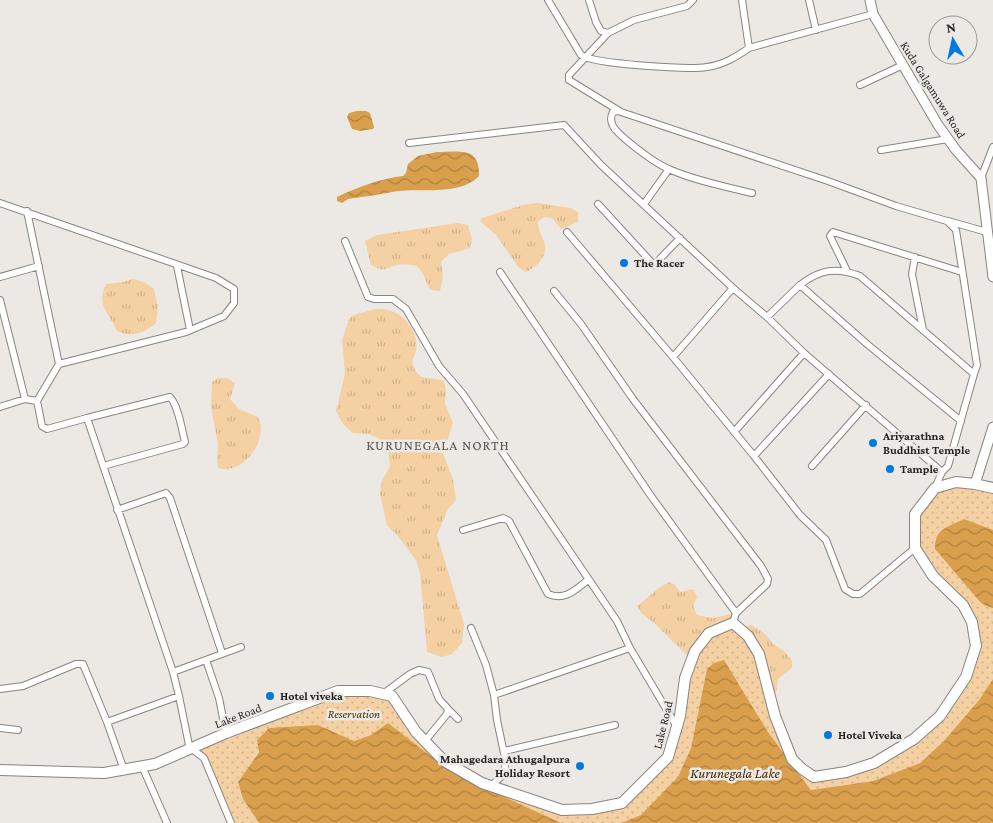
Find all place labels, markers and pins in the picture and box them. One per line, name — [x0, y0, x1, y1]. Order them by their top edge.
place label: The Racer — [634, 256, 685, 270]
marker: The Racer — [618, 257, 630, 269]
place label: Ariyarathna Buddhist Temple — [882, 429, 970, 457]
marker: Ariyarathna Buddhist Temple — [867, 437, 879, 449]
place label: Tample — [900, 462, 939, 476]
marker: Tample — [884, 463, 896, 475]
place label: Hotel viveka — [280, 689, 343, 703]
marker: Hotel viveka — [264, 690, 276, 702]
place label: Hotel Viveka — [838, 728, 902, 742]
marker: Hotel Viveka — [822, 729, 834, 741]
place label: Mahagedara Athugalpura Holiday Resort — [440, 752, 571, 780]
marker: Mahagedara Athugalpura Holiday Resort — [574, 760, 586, 772]

